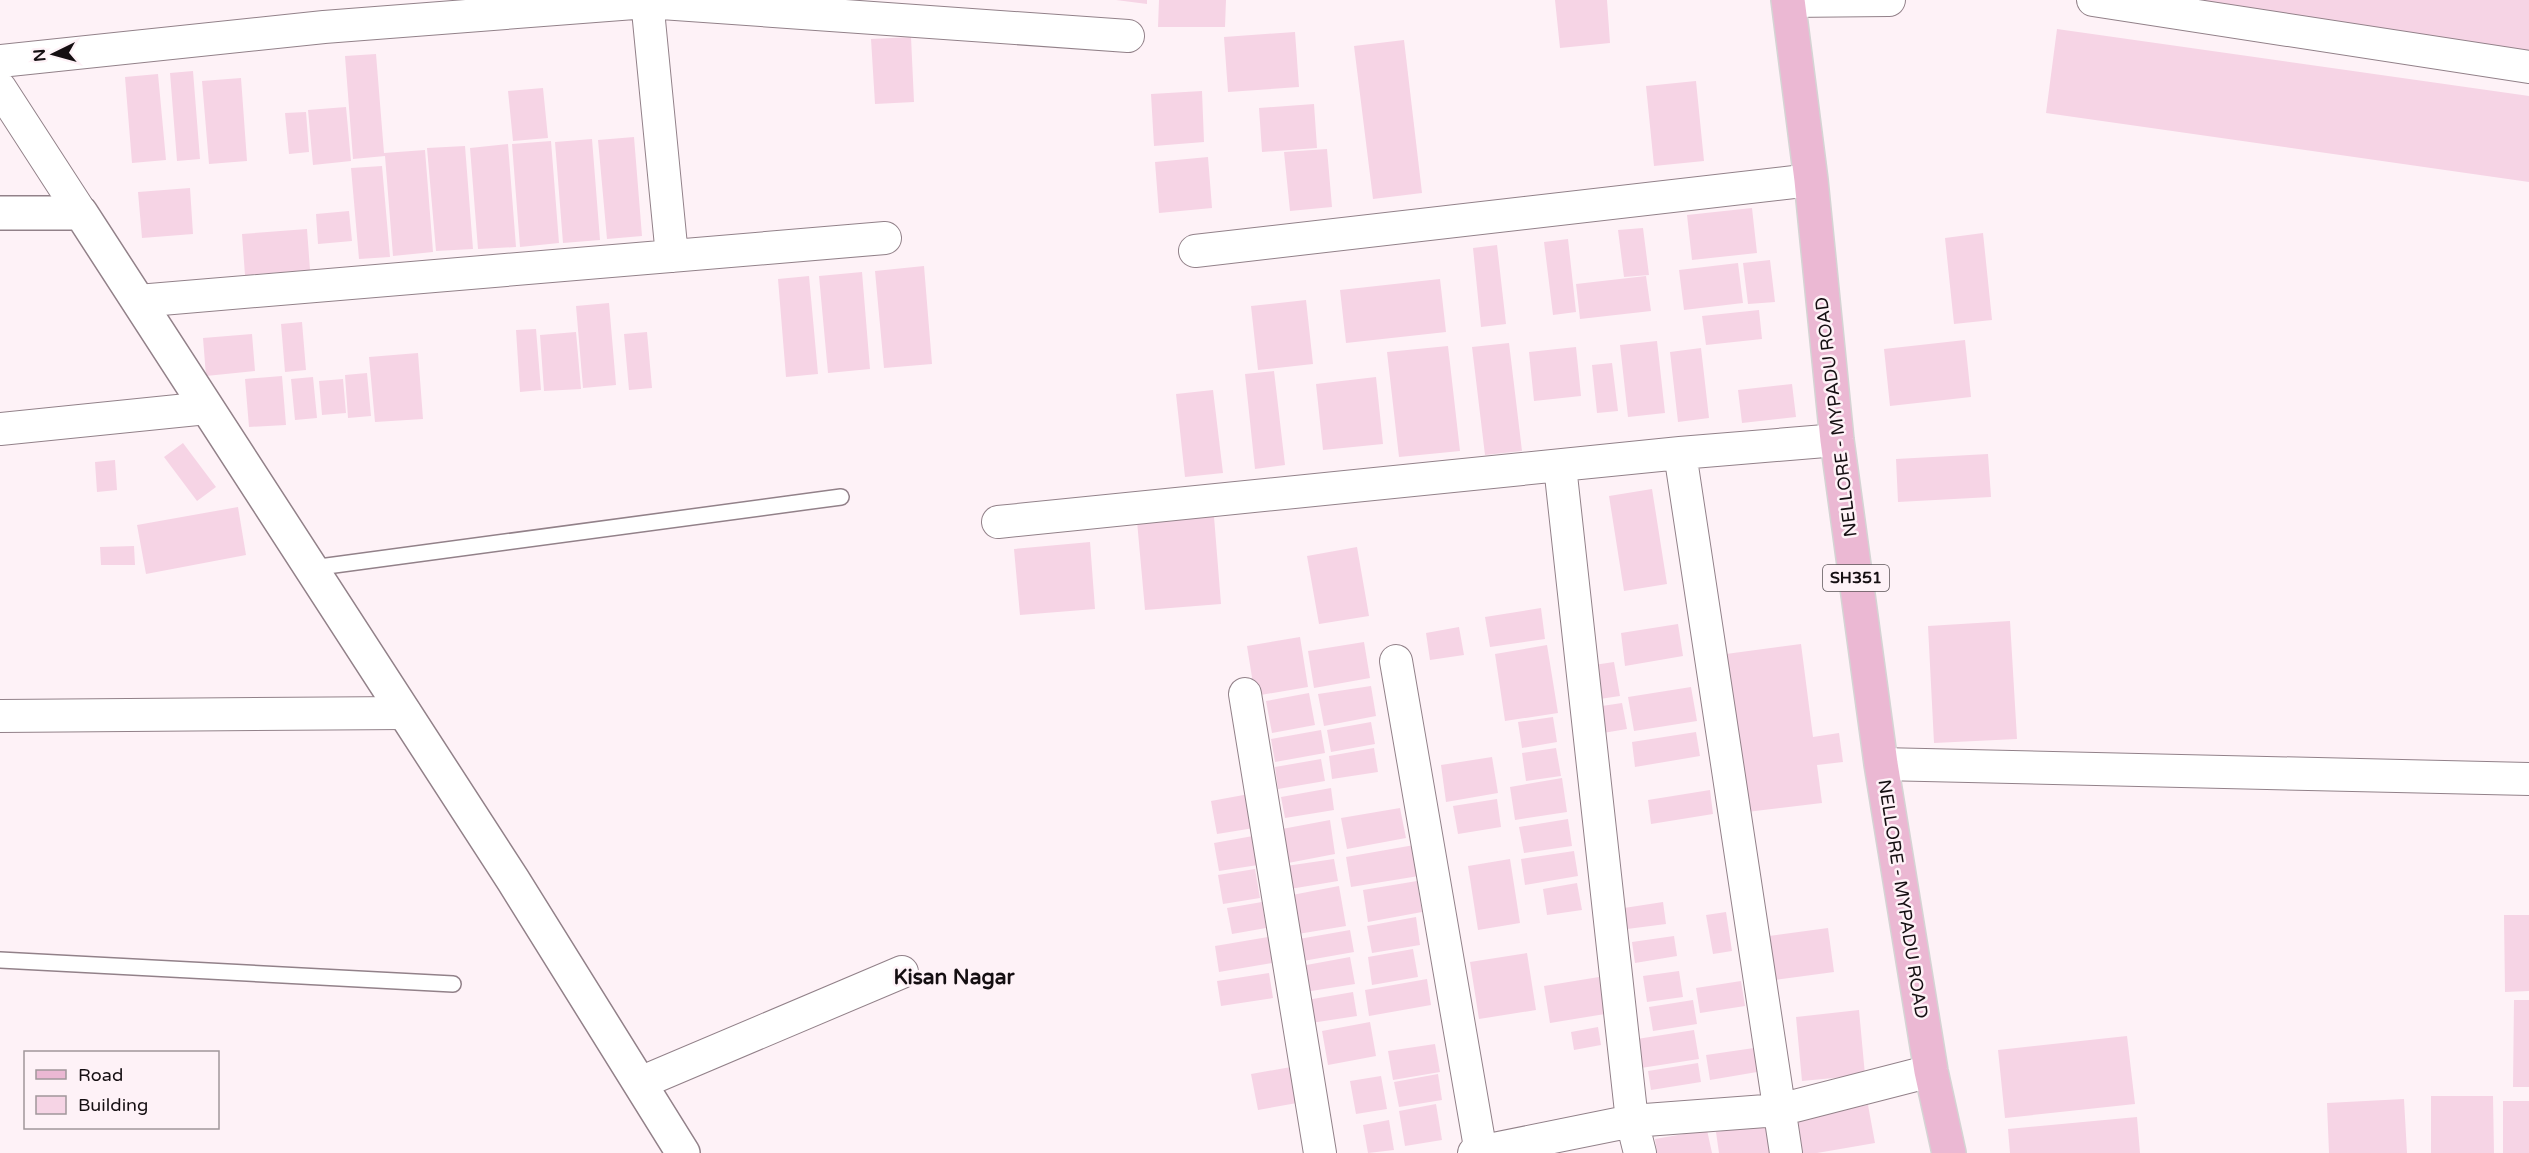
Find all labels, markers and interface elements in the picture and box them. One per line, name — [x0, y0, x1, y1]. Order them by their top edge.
north arrow — [24, 24, 84, 84]
text: N — [30, 48, 51, 62]
street label: NELLORE - MYPADU ROAD — [1810, 296, 1862, 538]
road number: SH351 — [1823, 565, 1889, 591]
street label: NELLORE - MYPADU ROAD — [1873, 778, 1933, 1020]
district label: Kisan Nagar — [893, 965, 1016, 990]
legend — [24, 1051, 219, 1129]
text: Road — [78, 1064, 123, 1086]
text: Building — [78, 1094, 148, 1116]

